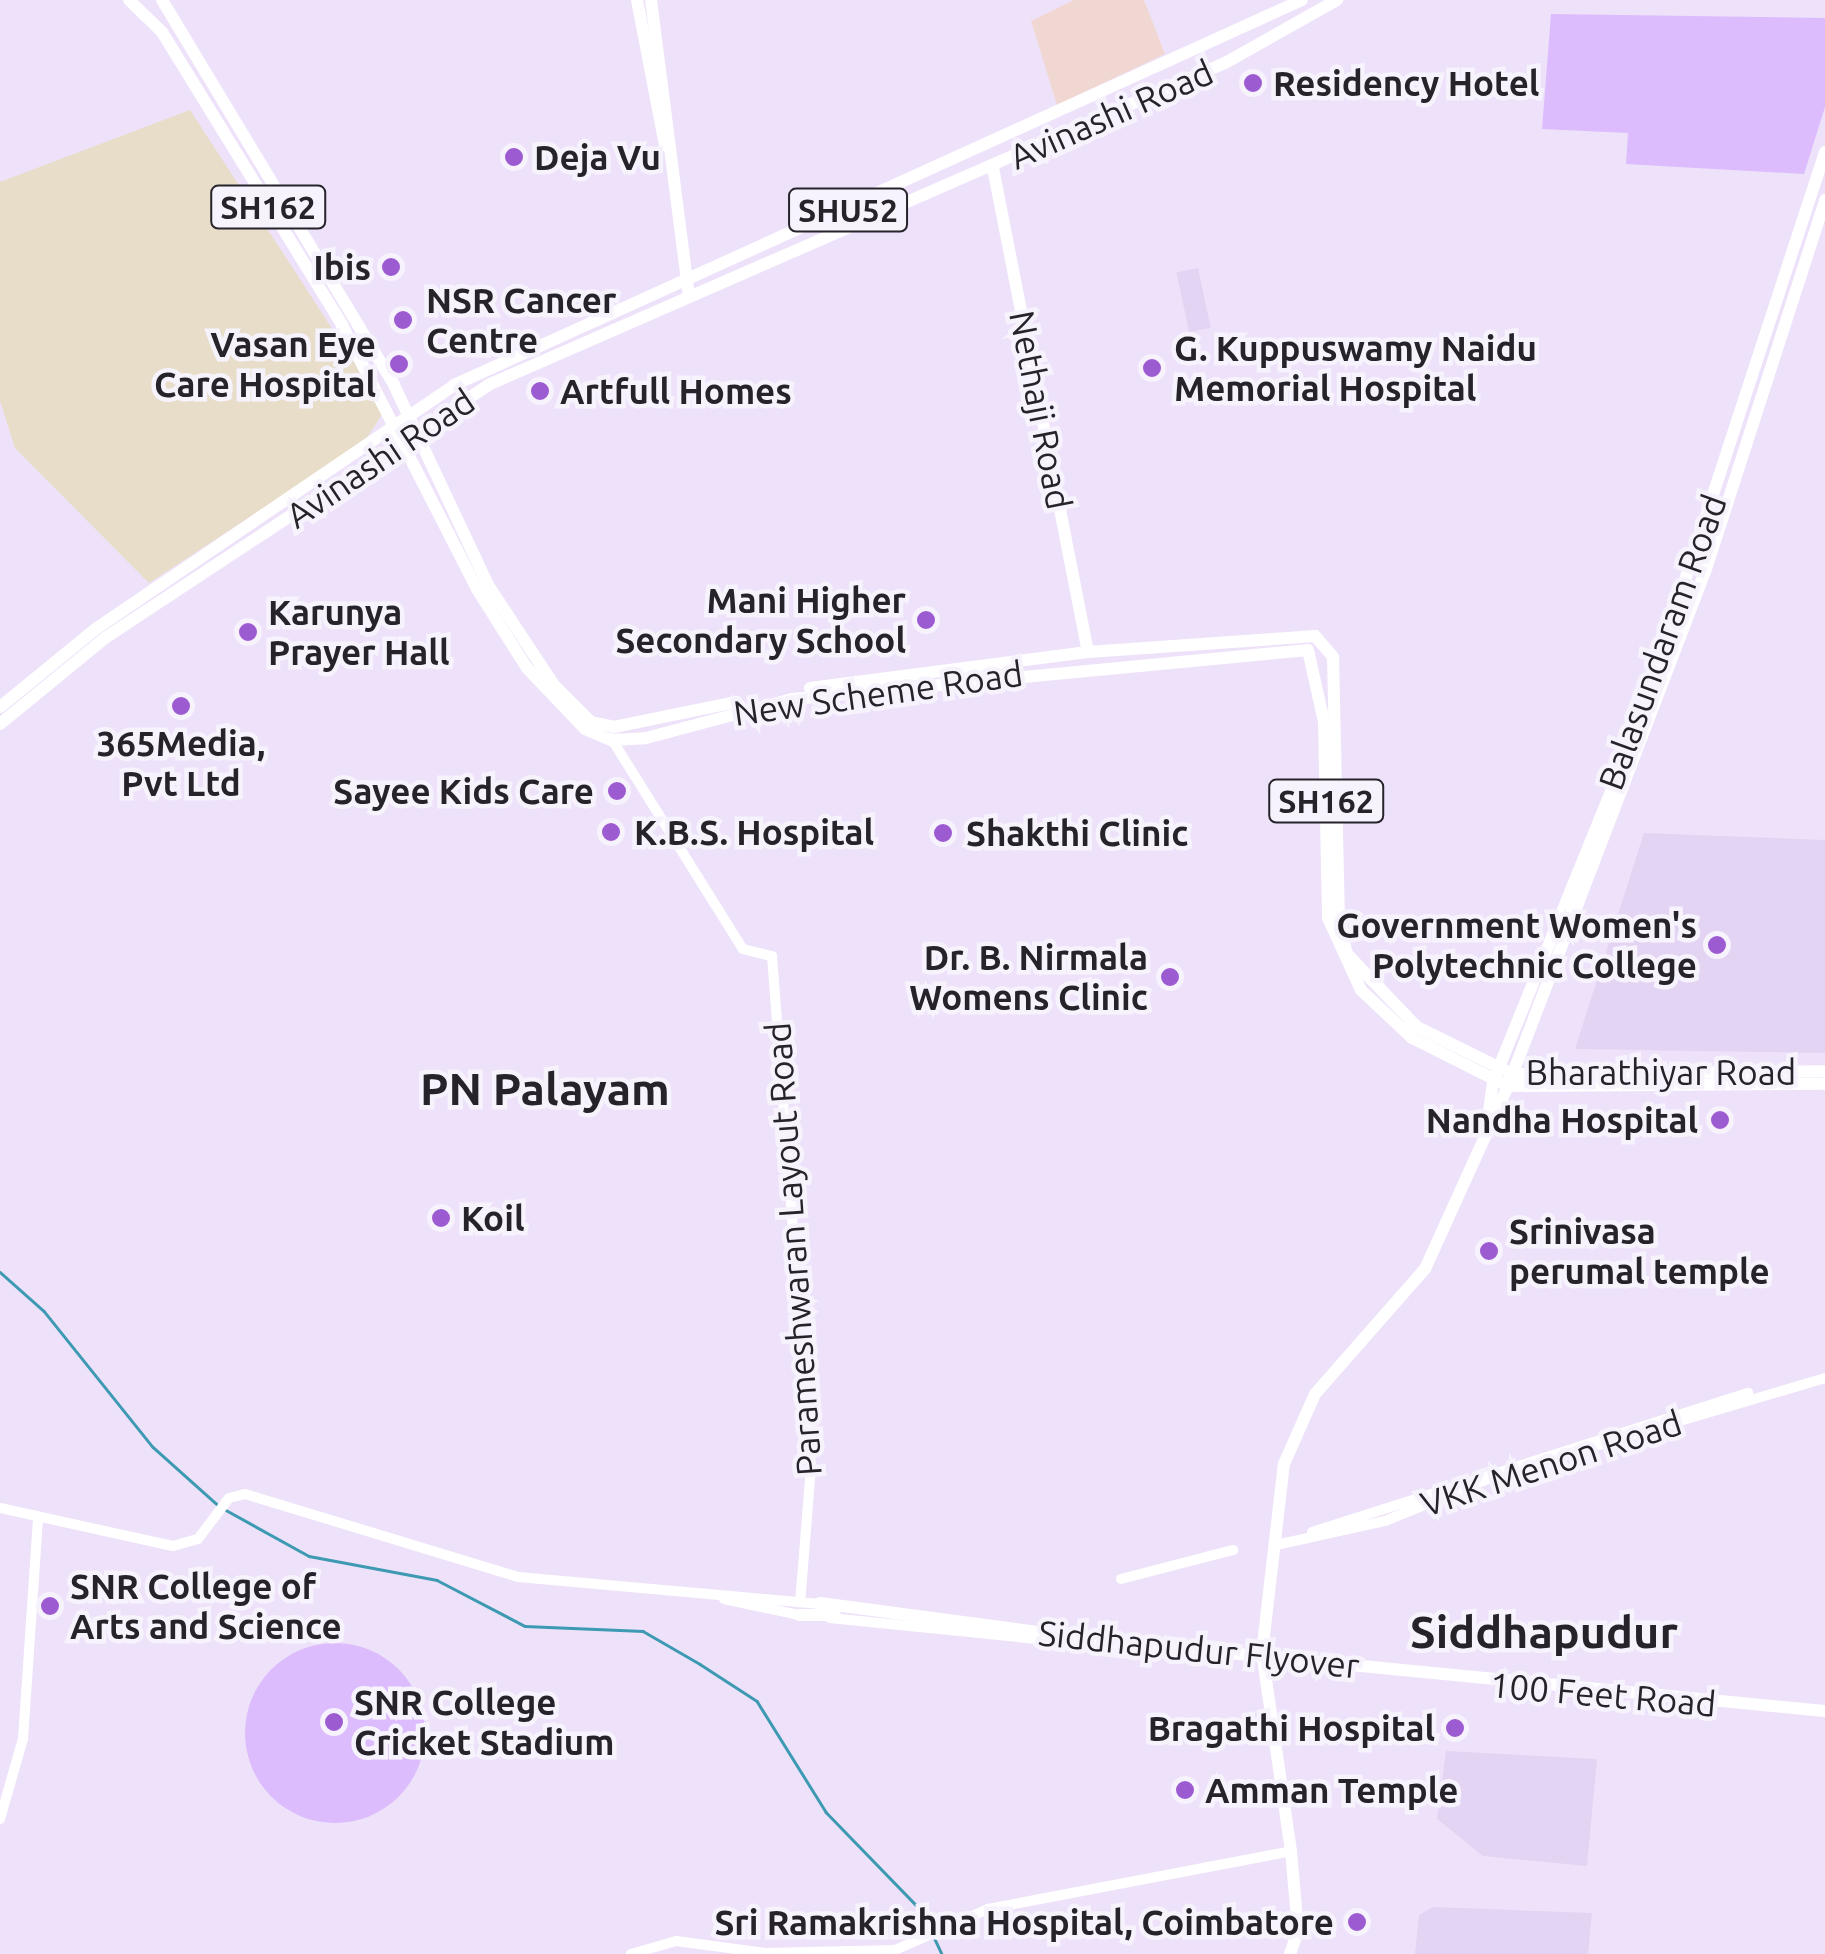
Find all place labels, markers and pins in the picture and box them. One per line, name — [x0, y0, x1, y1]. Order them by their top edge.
place label: Residency Hotel — [1273, 62, 1539, 104]
marker: Residency Hotel — [1242, 72, 1264, 94]
place label: Deja Vu — [534, 136, 661, 178]
marker: Deja Vu — [503, 146, 525, 168]
place label: Ibis — [313, 246, 371, 288]
marker: Ibis — [380, 256, 402, 278]
place label: NSR Cancer Centre — [426, 279, 616, 361]
marker: NSR Cancer Centre — [390, 307, 416, 333]
place label: Vasan Eye Care Hospital — [154, 323, 376, 405]
place label: G. Kuppuswamy Naidu Memorial Hospital — [1174, 327, 1537, 409]
marker: Vasan Eye Care Hospital — [386, 351, 412, 377]
marker: G. Kuppuswamy Naidu Memorial Hospital — [1139, 355, 1165, 381]
place label: Artfull Homes — [560, 370, 792, 412]
marker: Artfull Homes — [529, 380, 551, 402]
place label: Mani Higher Secondary School — [615, 579, 906, 661]
place label: Karunya Prayer Hall — [268, 591, 450, 673]
marker: Mani Higher Secondary School — [915, 609, 937, 631]
marker: Karunya Prayer Hall — [237, 621, 259, 643]
marker: 365Media, Pvt Ltd — [170, 695, 192, 717]
place label: 365Media, Pvt Ltd — [97, 722, 265, 804]
place label: Sayee Kids Care — [333, 770, 594, 812]
marker: Sayee Kids Care — [604, 778, 630, 804]
place label: K.B.S. Hospital — [634, 811, 874, 853]
place label: Shakthi Clinic — [966, 812, 1188, 854]
marker: K.B.S. Hospital — [598, 819, 624, 845]
marker: Shakthi Clinic — [930, 820, 956, 846]
place label: Government Women's Polytechnic College — [1336, 904, 1697, 986]
marker: Government Women's Polytechnic College — [1706, 934, 1728, 956]
place label: Dr. B. Nirmala Womens Clinic — [909, 936, 1148, 1018]
marker: Dr. B. Nirmala Womens Clinic — [1157, 964, 1183, 990]
place label: Nandha Hospital — [1426, 1099, 1698, 1141]
marker: Nandha Hospital — [1707, 1107, 1733, 1133]
place label: Koil — [461, 1197, 525, 1239]
marker: Koil — [430, 1207, 452, 1229]
place label: Srinivasa perumal temple — [1509, 1210, 1770, 1292]
marker: Srinivasa perumal temple — [1478, 1240, 1500, 1262]
place label: SNR College of Arts and Science — [70, 1565, 342, 1647]
marker: SNR College of Arts and Science — [39, 1595, 61, 1617]
place label: SNR College Cricket Stadium — [354, 1681, 615, 1763]
place label: Bragathi Hospital — [1148, 1707, 1435, 1749]
marker: SNR College Cricket Stadium — [323, 1711, 345, 1733]
marker: Bragathi Hospital — [1444, 1717, 1466, 1739]
place label: Amman Temple — [1205, 1769, 1458, 1811]
marker: Amman Temple — [1174, 1779, 1196, 1801]
place label: Sri Ramakrishna Hospital, Coimbatore — [714, 1901, 1334, 1943]
marker: Sri Ramakrishna Hospital, Coimbatore — [1344, 1909, 1370, 1935]

